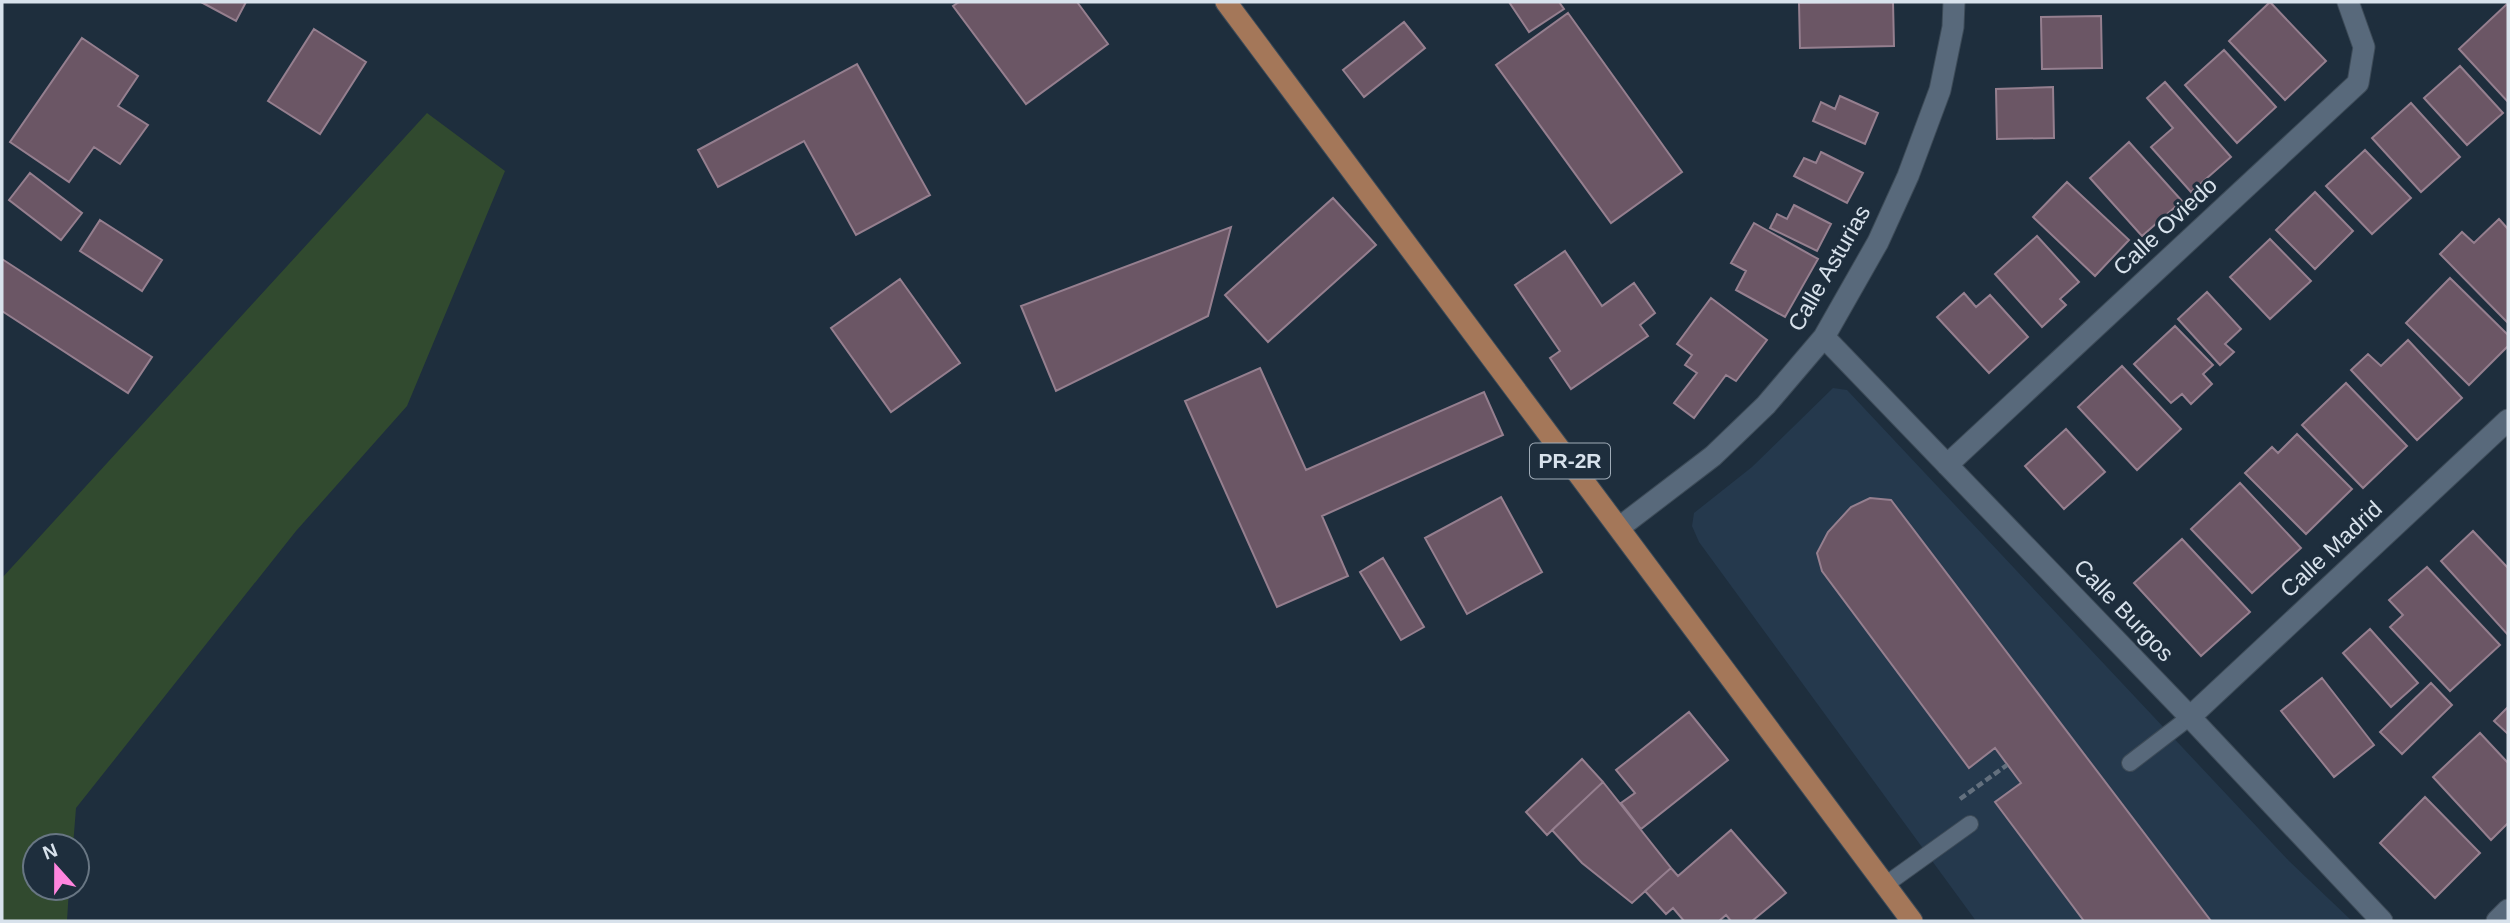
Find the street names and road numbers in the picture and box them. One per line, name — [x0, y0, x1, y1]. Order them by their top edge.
street label: Calle Oviedo — [2108, 172, 2222, 280]
street label: Calle Asturias — [1783, 201, 1875, 335]
road number: PR-2R — [1530, 444, 1610, 478]
street label: Calle Madrid — [2275, 495, 2387, 603]
street label: Calle Burgos — [2069, 554, 2179, 666]

